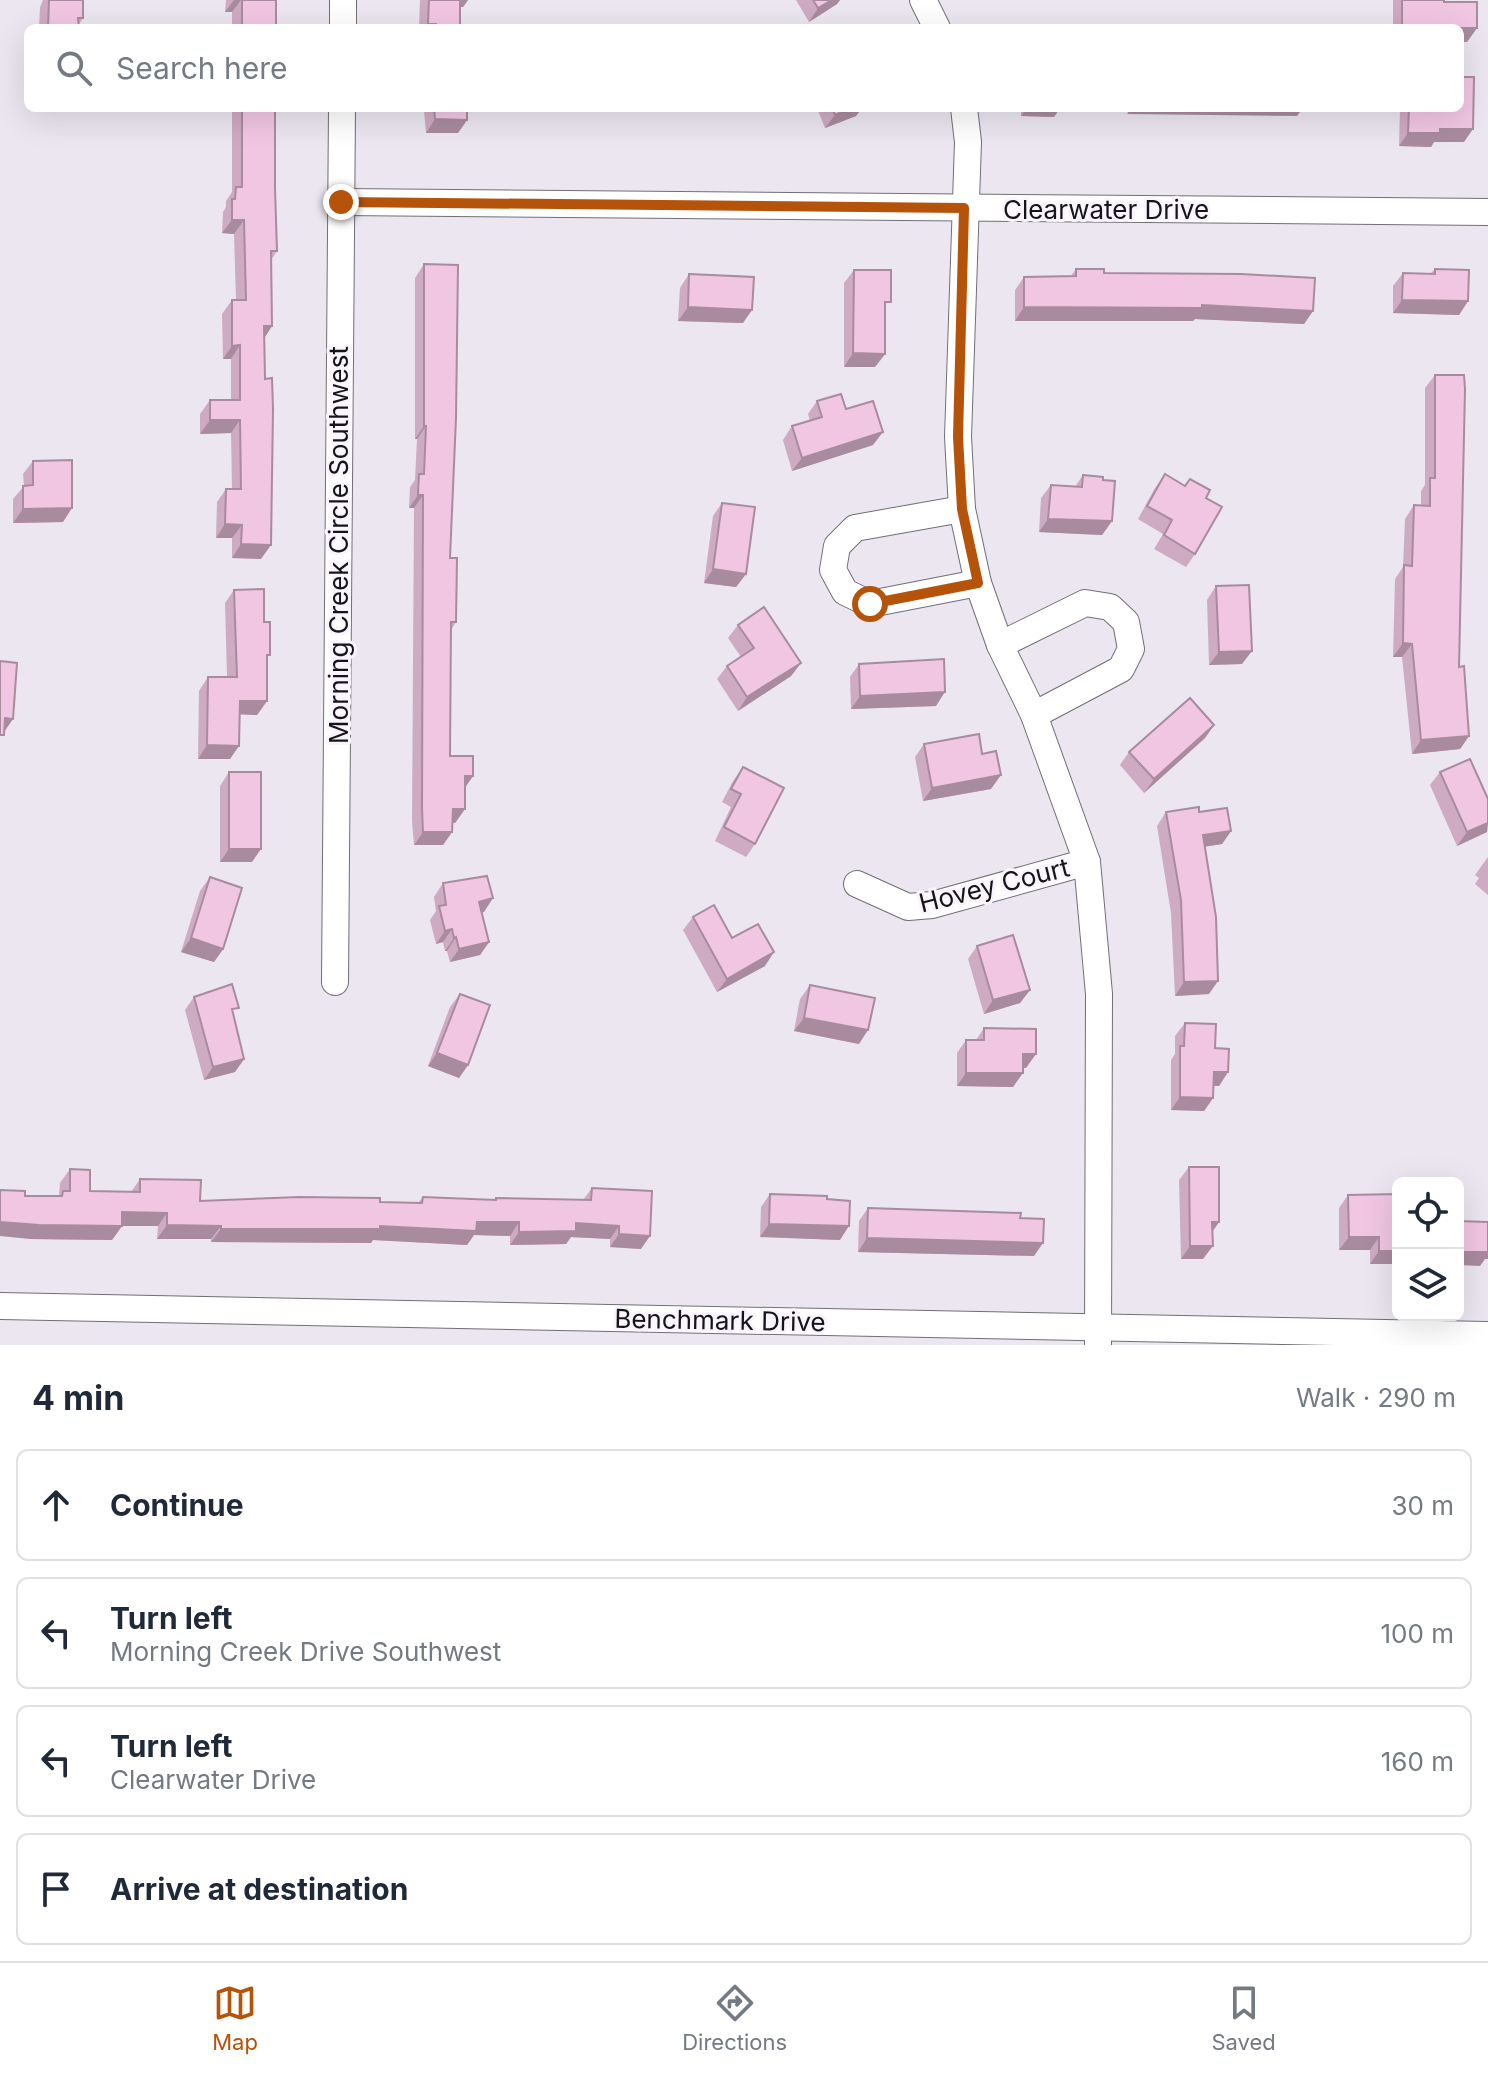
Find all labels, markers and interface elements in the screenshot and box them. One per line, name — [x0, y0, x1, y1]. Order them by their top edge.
search box — [24, 24, 1464, 112]
icon: search — [52, 46, 96, 90]
text: Search here — [116, 50, 288, 86]
route end — [323, 184, 359, 220]
street label: Clearwater Drive — [1003, 194, 1209, 225]
street label: Morning Creek Circle Southwest — [323, 346, 354, 744]
route start — [852, 586, 888, 622]
street label: Hovey Court — [916, 851, 1072, 919]
map controls — [1392, 1177, 1464, 1321]
button: locate — [1392, 1177, 1464, 1249]
button: layers — [1392, 1249, 1464, 1321]
street label: Benchmark Drive — [614, 1303, 826, 1337]
text: 4 min — [32, 1377, 124, 1418]
text: Walk · 290 m — [1296, 1382, 1456, 1413]
icon: ahead — [34, 1483, 78, 1527]
text: Continue — [110, 1487, 244, 1523]
text: 30 m — [1391, 1490, 1454, 1521]
text: Turn left — [110, 1600, 232, 1636]
icon: left — [34, 1611, 78, 1655]
text: 100 m — [1381, 1618, 1454, 1649]
text: Morning Creek Drive Southwest — [110, 1636, 501, 1667]
text: Turn left — [110, 1728, 232, 1764]
icon: left — [34, 1739, 78, 1783]
text: 160 m — [1381, 1746, 1454, 1777]
text: Clearwater Drive — [110, 1764, 316, 1795]
icon: arrive — [34, 1867, 78, 1911]
text: Arrive at destination — [110, 1871, 408, 1907]
tab: Map — [212, 1981, 258, 2055]
tab: Directions — [682, 1981, 787, 2055]
tab: Saved — [1211, 1981, 1276, 2055]

